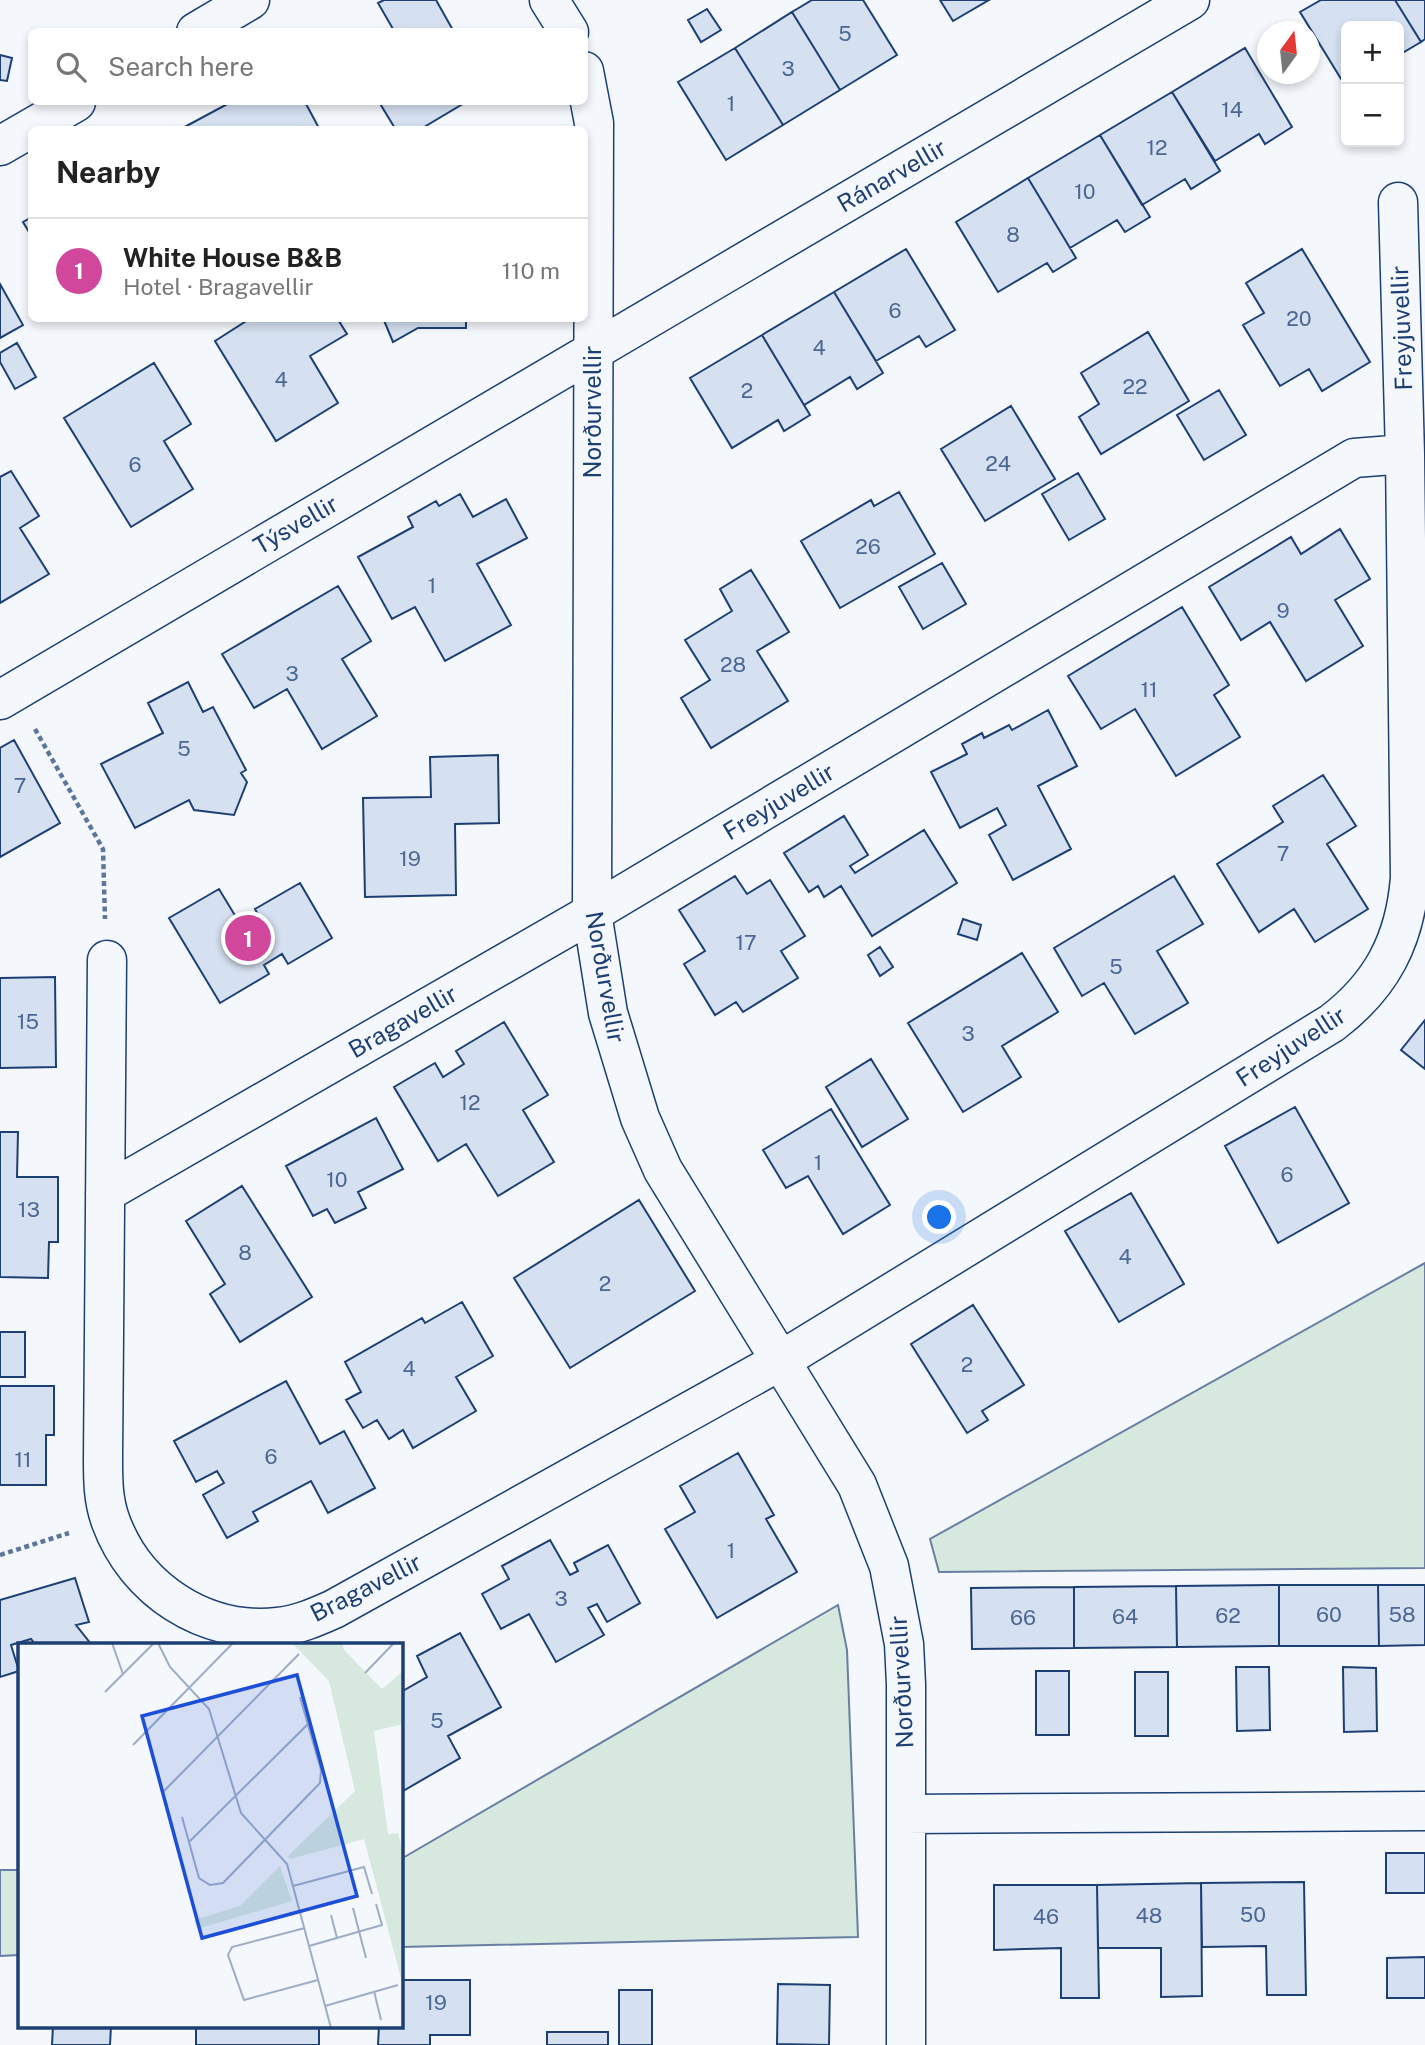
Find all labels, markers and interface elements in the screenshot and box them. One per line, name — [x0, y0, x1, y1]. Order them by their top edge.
house number: 5 — [838, 21, 852, 46]
north arrow — [1257, 21, 1320, 84]
map controls — [1341, 21, 1404, 147]
button: + — [1341, 21, 1404, 84]
search box — [28, 28, 588, 105]
icon: search — [52, 48, 90, 86]
text: Search here — [108, 51, 254, 82]
house number: 3 — [781, 56, 795, 81]
button: − — [1341, 84, 1404, 147]
house number: 1 — [727, 91, 735, 116]
house number: 14 — [1221, 97, 1243, 122]
street label: Ránarvellir — [832, 133, 951, 218]
house number: 12 — [1146, 135, 1168, 160]
text: Nearby — [56, 154, 160, 190]
house number: 10 — [1074, 179, 1096, 204]
house number: 8 — [1006, 222, 1020, 247]
text: White House B&B — [123, 242, 342, 273]
text: 1 — [74, 257, 84, 284]
text: 110 m — [502, 257, 560, 284]
street label: Freyjuvellir — [1385, 265, 1417, 391]
text: Hotel · Bragavellir — [123, 273, 314, 300]
house number: 6 — [888, 298, 902, 323]
house number: 20 — [1286, 306, 1312, 331]
house number: 4 — [812, 335, 826, 360]
street label: Norðurvellir — [578, 345, 606, 479]
house number: 4 — [274, 367, 288, 392]
house number: 22 — [1122, 374, 1148, 399]
house number: 2 — [741, 378, 753, 403]
house number: 24 — [985, 451, 1011, 476]
house number: 6 — [128, 452, 142, 477]
street label: Týsvellir — [248, 489, 343, 559]
house number: 26 — [855, 534, 881, 559]
house number: 1 — [428, 573, 436, 598]
house number: 9 — [1276, 598, 1290, 623]
house number: 28 — [720, 652, 746, 677]
house number: 3 — [285, 661, 299, 686]
house number: 11 — [1140, 677, 1158, 702]
house number: 5 — [177, 736, 191, 761]
street label: Freyjuvellir — [718, 757, 839, 845]
house number: 7 — [14, 773, 26, 798]
house number: 7 — [1277, 841, 1289, 866]
house number: 19 — [399, 846, 421, 871]
street label: Norðurvellir — [581, 909, 631, 1045]
pin: 1 — [225, 912, 271, 964]
house number: 17 — [735, 930, 757, 955]
house number: 5 — [1109, 954, 1123, 979]
street label: Bragavellir — [343, 979, 462, 1063]
street label: Freyjuvellir — [1230, 1000, 1350, 1092]
house number: 15 — [17, 1009, 39, 1034]
house number: 3 — [961, 1021, 975, 1046]
house number: 12 — [459, 1090, 481, 1115]
house number: 1 — [814, 1150, 822, 1175]
house number: 6 — [1280, 1162, 1294, 1187]
house number: 10 — [326, 1167, 348, 1192]
house number: 13 — [18, 1197, 40, 1222]
your location — [922, 1200, 956, 1234]
house number: 8 — [238, 1240, 252, 1265]
house number: 4 — [1118, 1244, 1132, 1269]
house number: 2 — [599, 1271, 611, 1296]
house number: 2 — [961, 1352, 973, 1377]
house number: 4 — [402, 1356, 416, 1381]
house number: 6 — [264, 1444, 278, 1469]
house number: 11 — [14, 1447, 32, 1472]
house number: 1 — [727, 1538, 735, 1563]
street label: Bragavellir — [305, 1547, 426, 1627]
house number: 3 — [554, 1586, 568, 1611]
house number: 60 — [1316, 1602, 1342, 1627]
house number: 58 — [1388, 1602, 1416, 1627]
house number: 62 — [1215, 1603, 1241, 1628]
house number: 64 — [1112, 1604, 1138, 1629]
house number: 66 — [1010, 1605, 1036, 1630]
street label: Norðurvellir — [884, 1615, 918, 1749]
inset map — [18, 1643, 402, 2028]
house number: 5 — [430, 1708, 444, 1733]
house number: 50 — [1240, 1902, 1266, 1927]
house number: 48 — [1136, 1903, 1162, 1928]
house number: 46 — [1033, 1904, 1059, 1929]
house number: 19 — [425, 1990, 447, 2015]

